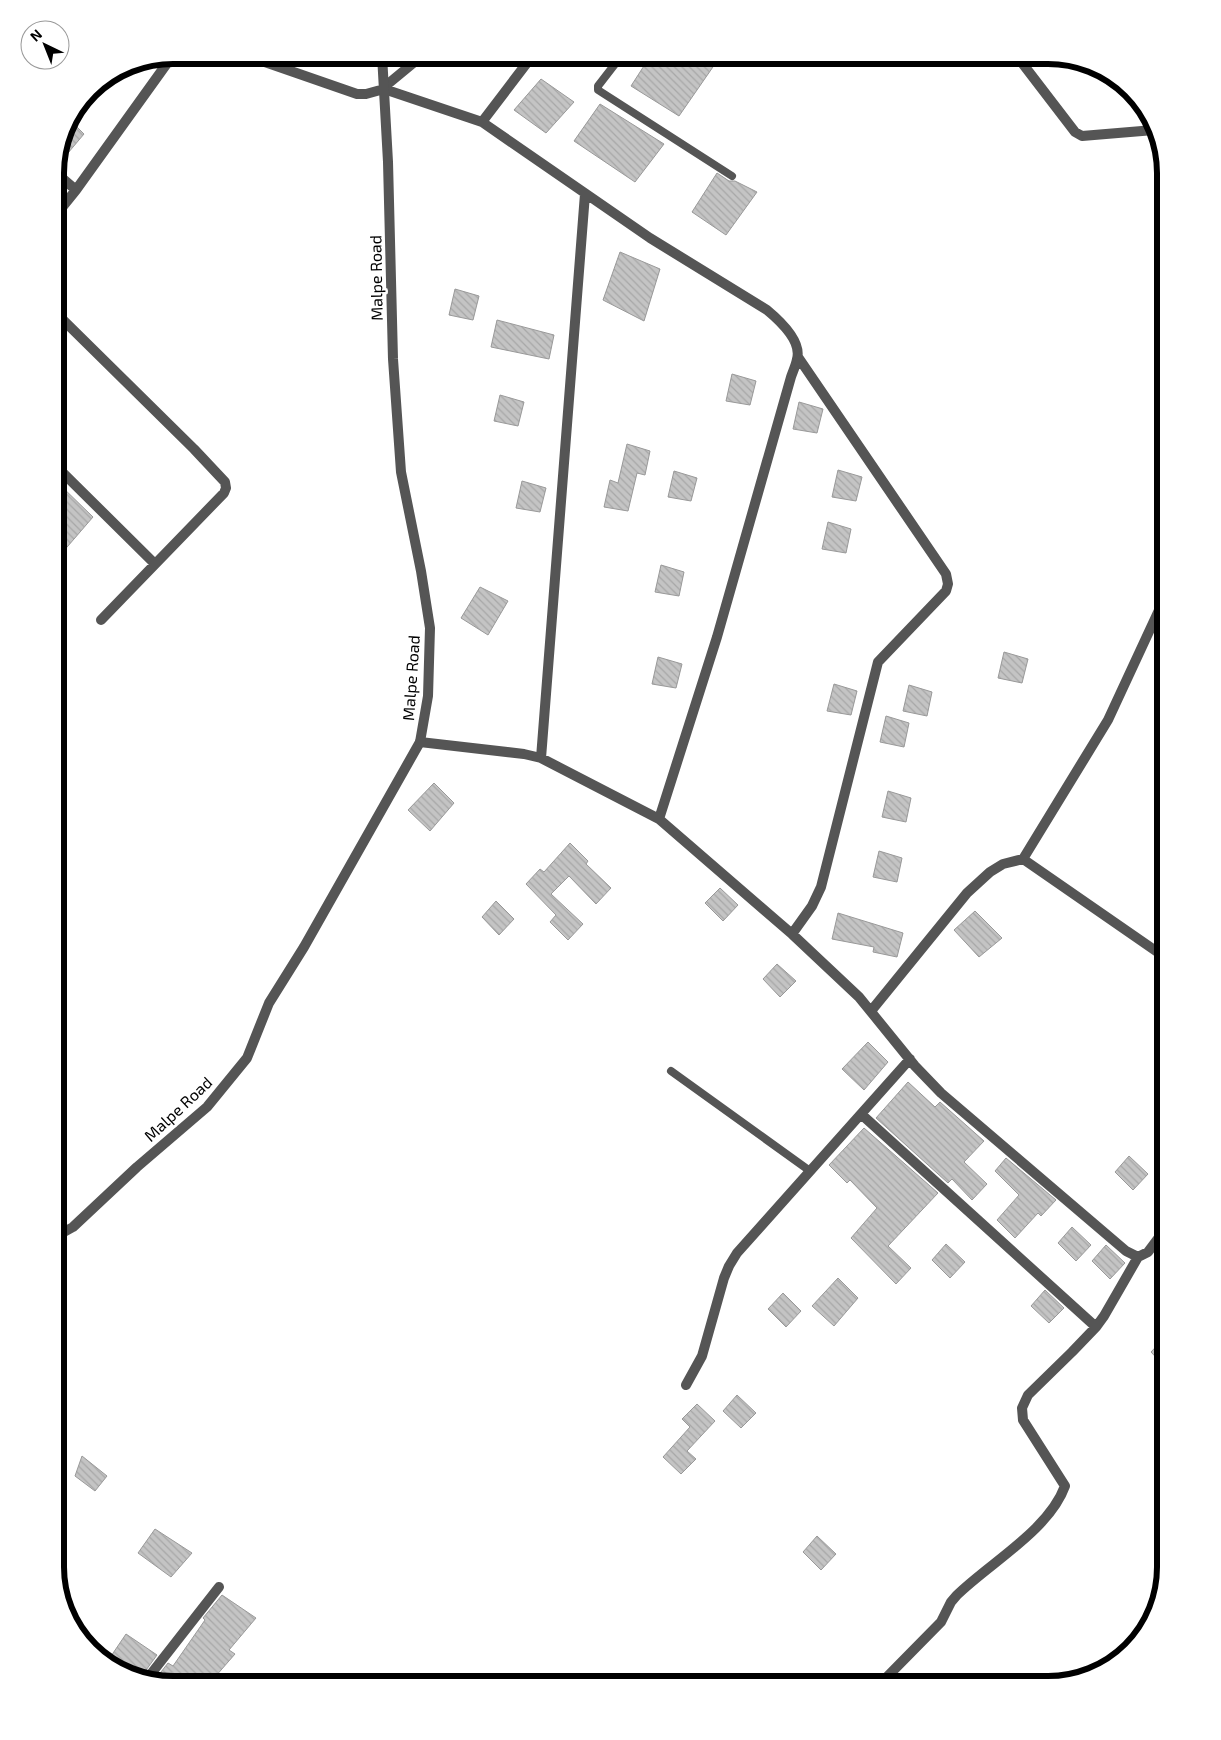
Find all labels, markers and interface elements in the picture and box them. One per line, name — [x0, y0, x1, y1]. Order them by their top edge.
north arrow — [20, 20, 70, 70]
text: N — [26, 25, 45, 45]
street label: Malpe Road — [365, 235, 386, 321]
street label: Malpe Road — [398, 634, 423, 721]
street label: Malpe Road — [140, 1072, 216, 1145]

